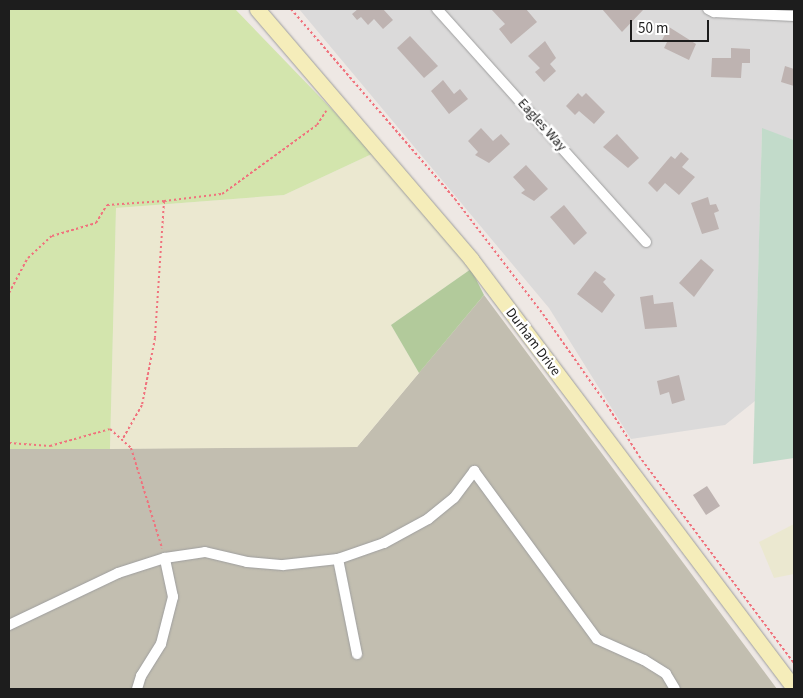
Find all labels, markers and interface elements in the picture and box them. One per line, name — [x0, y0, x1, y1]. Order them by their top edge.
scale bar — [633, 10, 712, 42]
text: 50 m — [638, 18, 668, 39]
street label: Eagles Way — [514, 95, 570, 155]
street label: Durham Drive — [502, 305, 564, 379]

